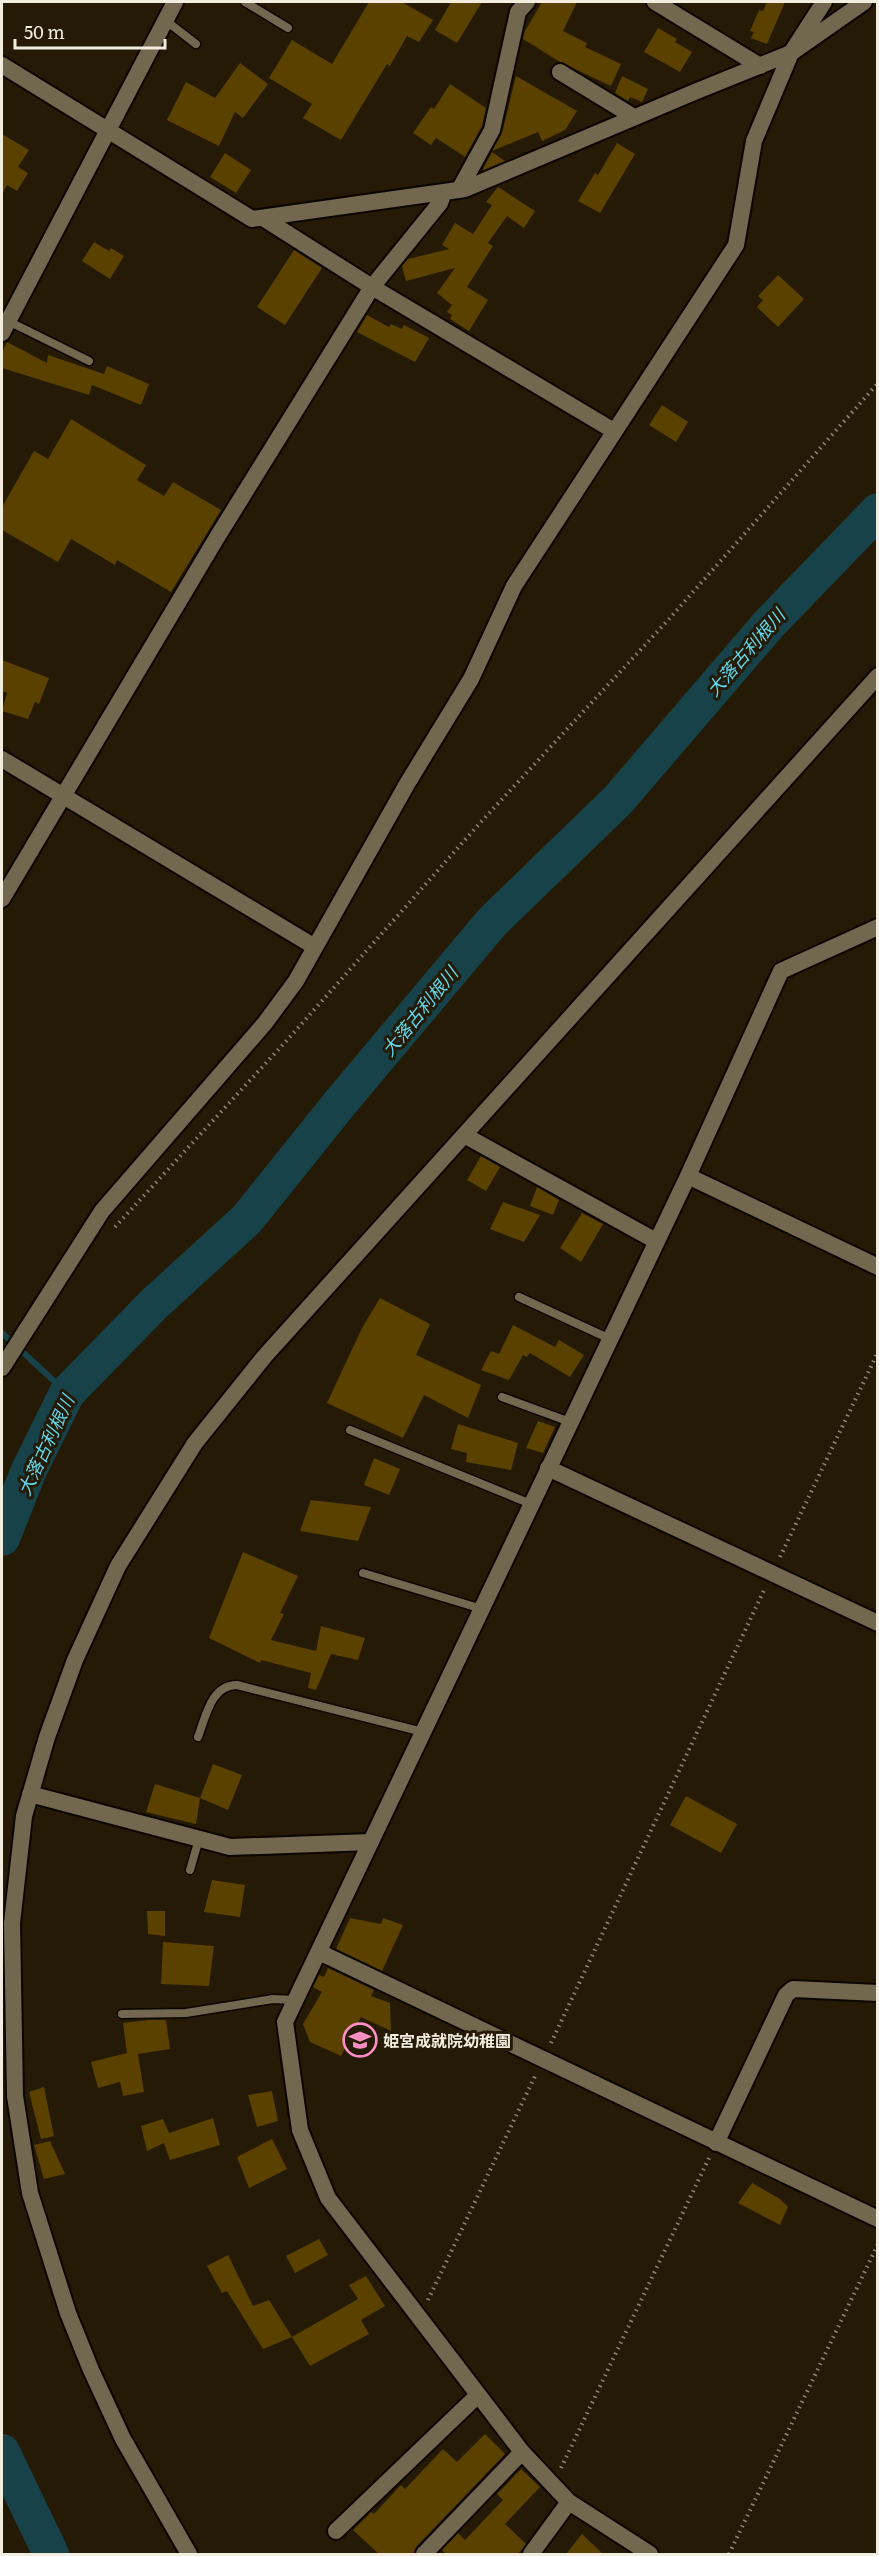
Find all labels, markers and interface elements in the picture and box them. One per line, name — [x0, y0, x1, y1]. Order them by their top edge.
scale bar — [15, 12, 165, 50]
text: 50 m — [24, 18, 65, 45]
water label: 大落古利根川 — [699, 601, 792, 702]
water label: 大落古利根川 — [375, 959, 465, 1061]
water label: 大落古利根川 — [10, 1389, 81, 1500]
school or university icon: 姫宮成就院幼稚園 — [342, 2022, 378, 2058]
place label: 姫宮成就院幼稚園 — [383, 2028, 511, 2052]

